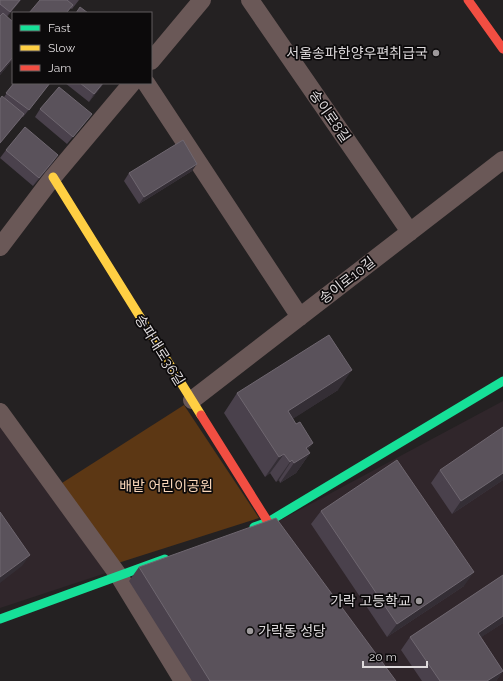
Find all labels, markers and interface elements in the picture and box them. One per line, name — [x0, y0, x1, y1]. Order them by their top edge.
legend — [12, 12, 152, 84]
text: Fast — [48, 21, 71, 35]
text: Slow — [48, 41, 75, 55]
place label: 서울송파한양우편취급국 — [286, 45, 428, 61]
marker: 서울송파한양우편취급국 — [431, 48, 441, 58]
text: Jam — [48, 61, 71, 75]
street label: 송이로8길 — [306, 87, 354, 145]
street label: 송이로10길 — [316, 253, 378, 307]
street label: 송파대로36길 — [132, 312, 188, 388]
park label: 배밭 어린이공원 — [119, 478, 213, 494]
place label: 가락 고등학교 — [330, 593, 411, 609]
marker: 가락 고등학교 — [414, 596, 424, 606]
place label: 가락동 성당 — [258, 623, 326, 639]
marker: 가락동 성당 — [245, 626, 255, 636]
scale bar — [363, 643, 427, 669]
text: 20 m — [369, 650, 397, 664]

